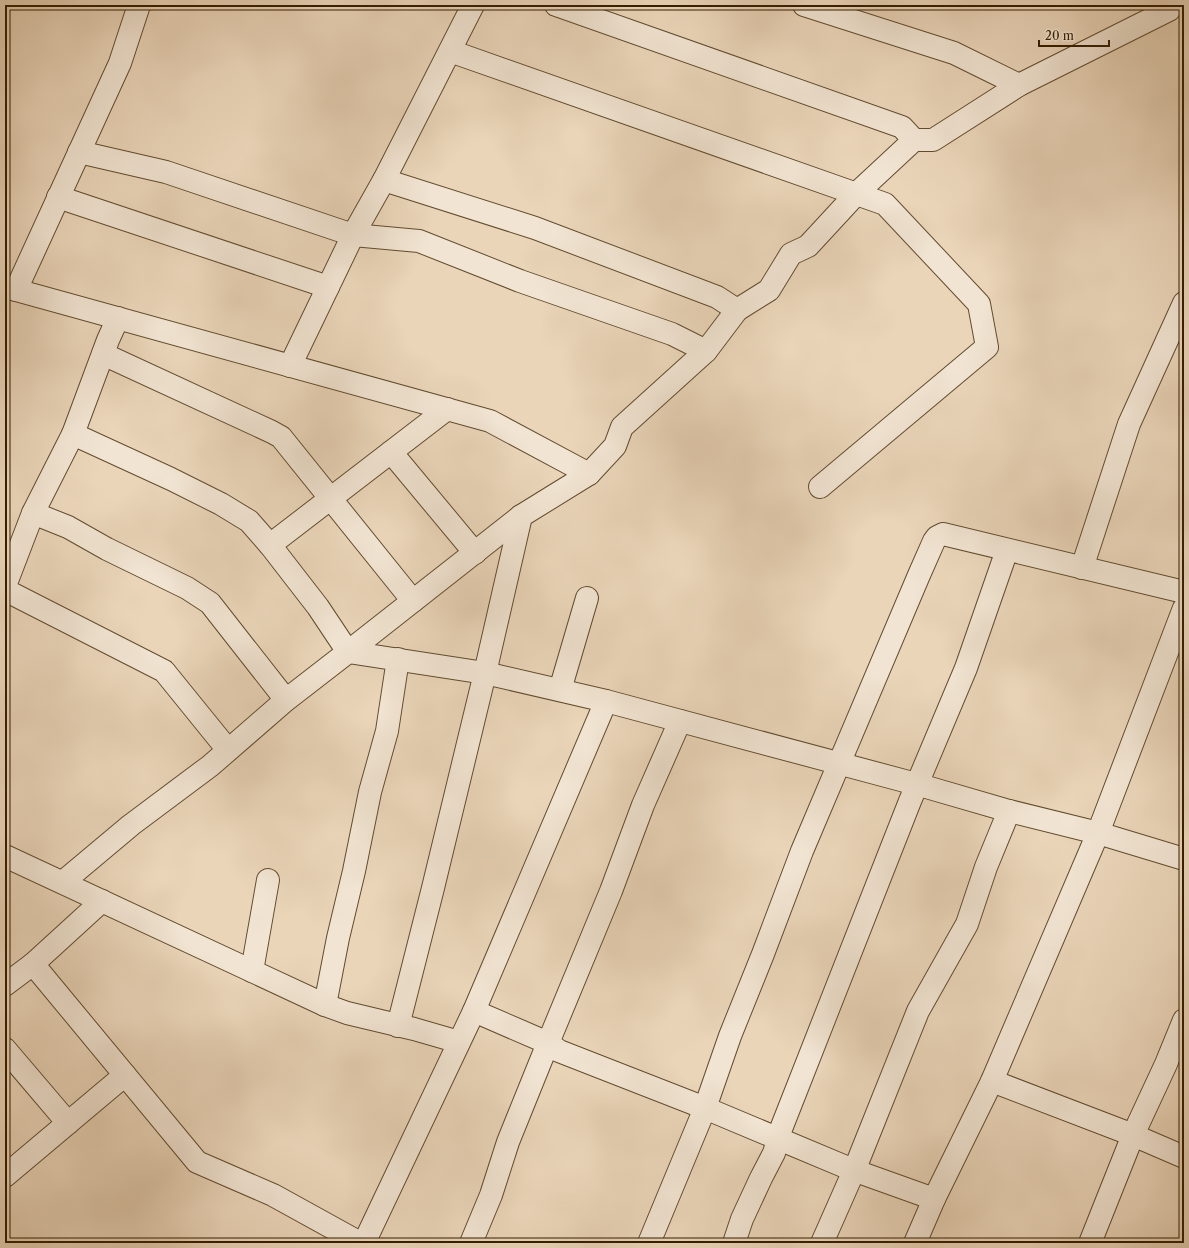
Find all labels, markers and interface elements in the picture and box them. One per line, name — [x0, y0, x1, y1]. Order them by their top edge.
scale bar — [1039, 22, 1109, 48]
text: 20 m — [1045, 28, 1074, 43]

